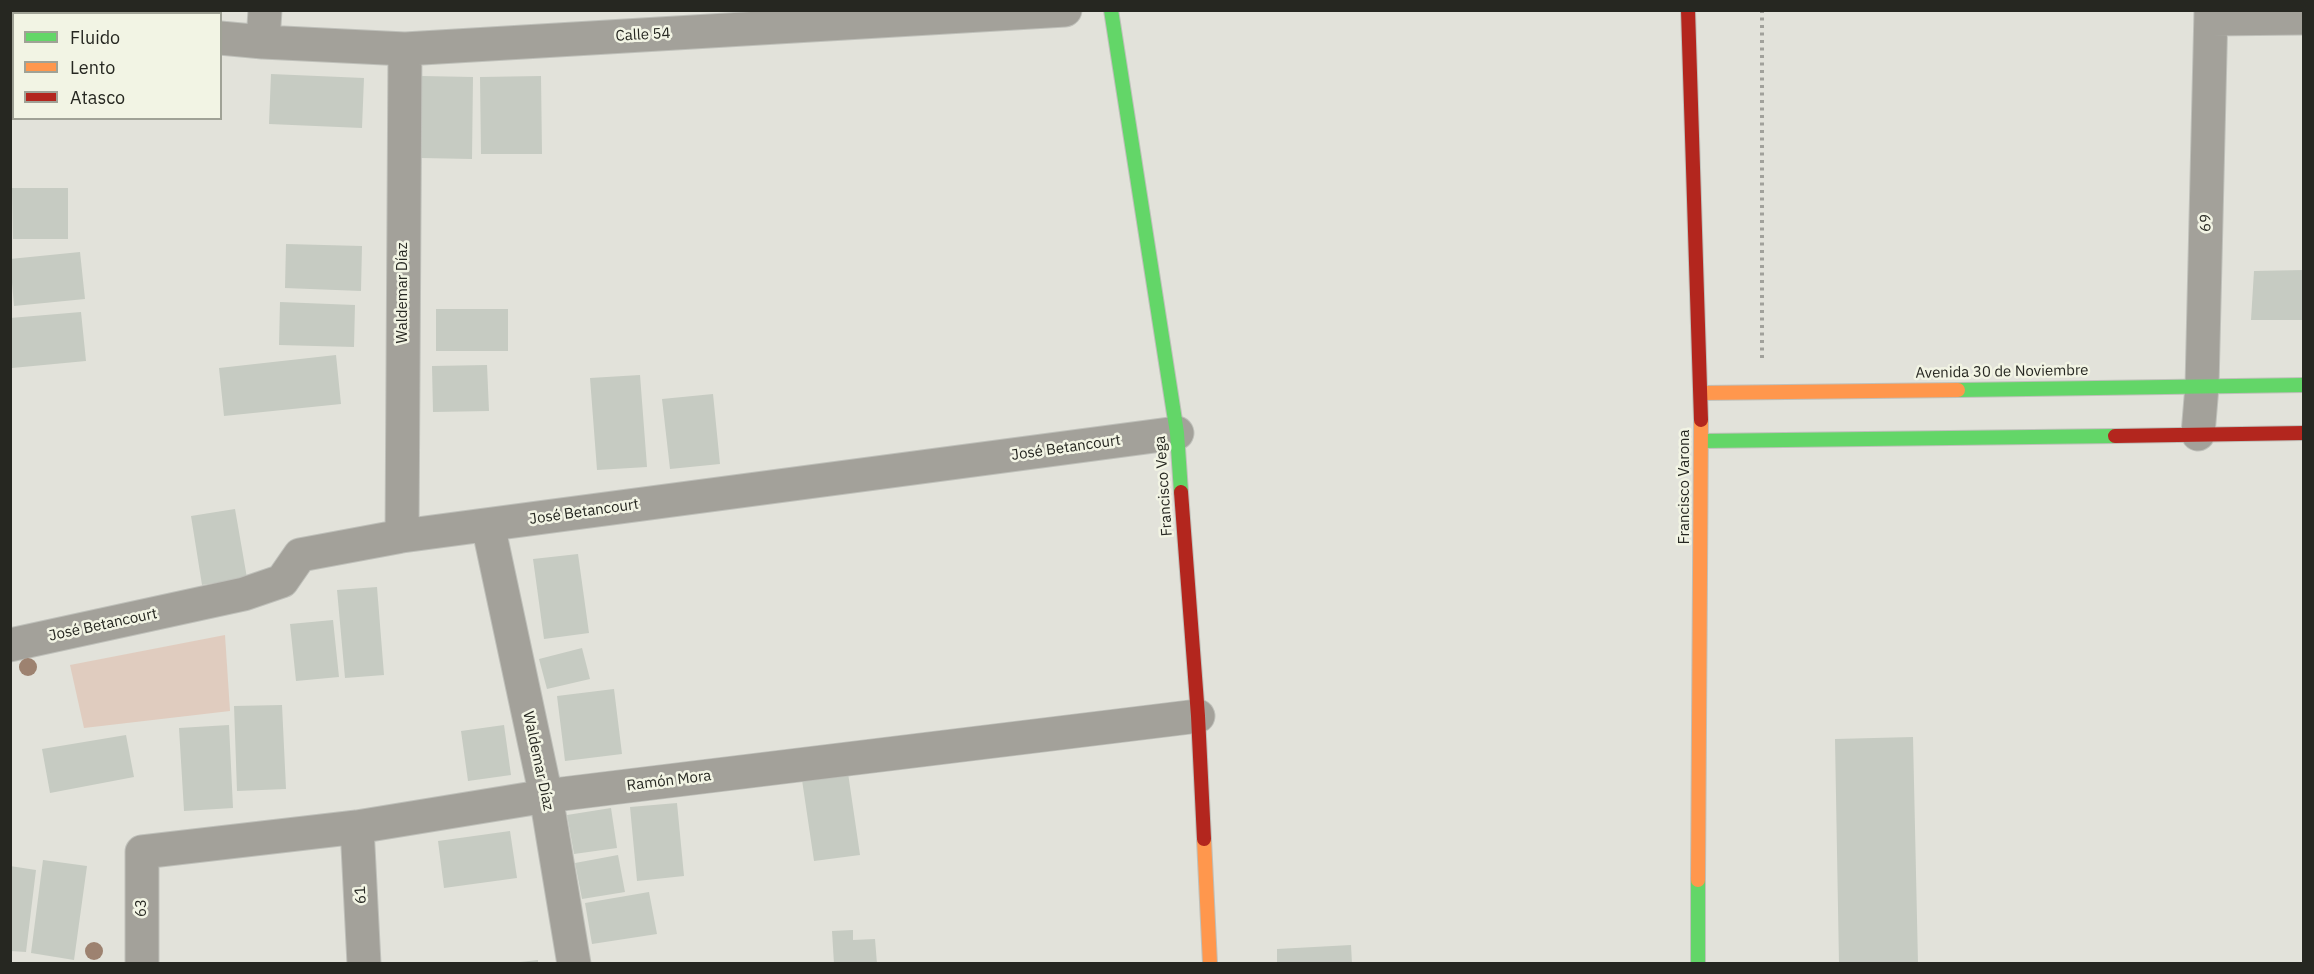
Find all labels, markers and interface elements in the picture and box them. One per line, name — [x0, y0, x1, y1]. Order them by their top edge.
legend — [12, 12, 222, 120]
street label: Calle 54 — [615, 25, 671, 45]
text: Fluido — [70, 26, 120, 49]
text: Lento — [70, 56, 115, 79]
text: Atasco — [70, 86, 125, 109]
street label: 69 — [2197, 214, 2215, 232]
street label: Waldemar Díaz — [394, 242, 412, 344]
street label: Avenida 30 de Noviembre — [1915, 361, 2089, 383]
street label: Francisco Varona — [1676, 429, 1694, 545]
street label: José Betancourt — [1010, 431, 1122, 465]
street label: Francisco Vega — [1152, 435, 1176, 537]
street label: José Betancourt — [528, 495, 640, 529]
street label: José Betancourt — [47, 605, 159, 645]
street label: Waldemar Díaz — [519, 710, 557, 812]
street label: Ramón Mora — [626, 767, 712, 795]
street label: 61 — [352, 886, 370, 904]
street label: 63 — [133, 899, 151, 917]

